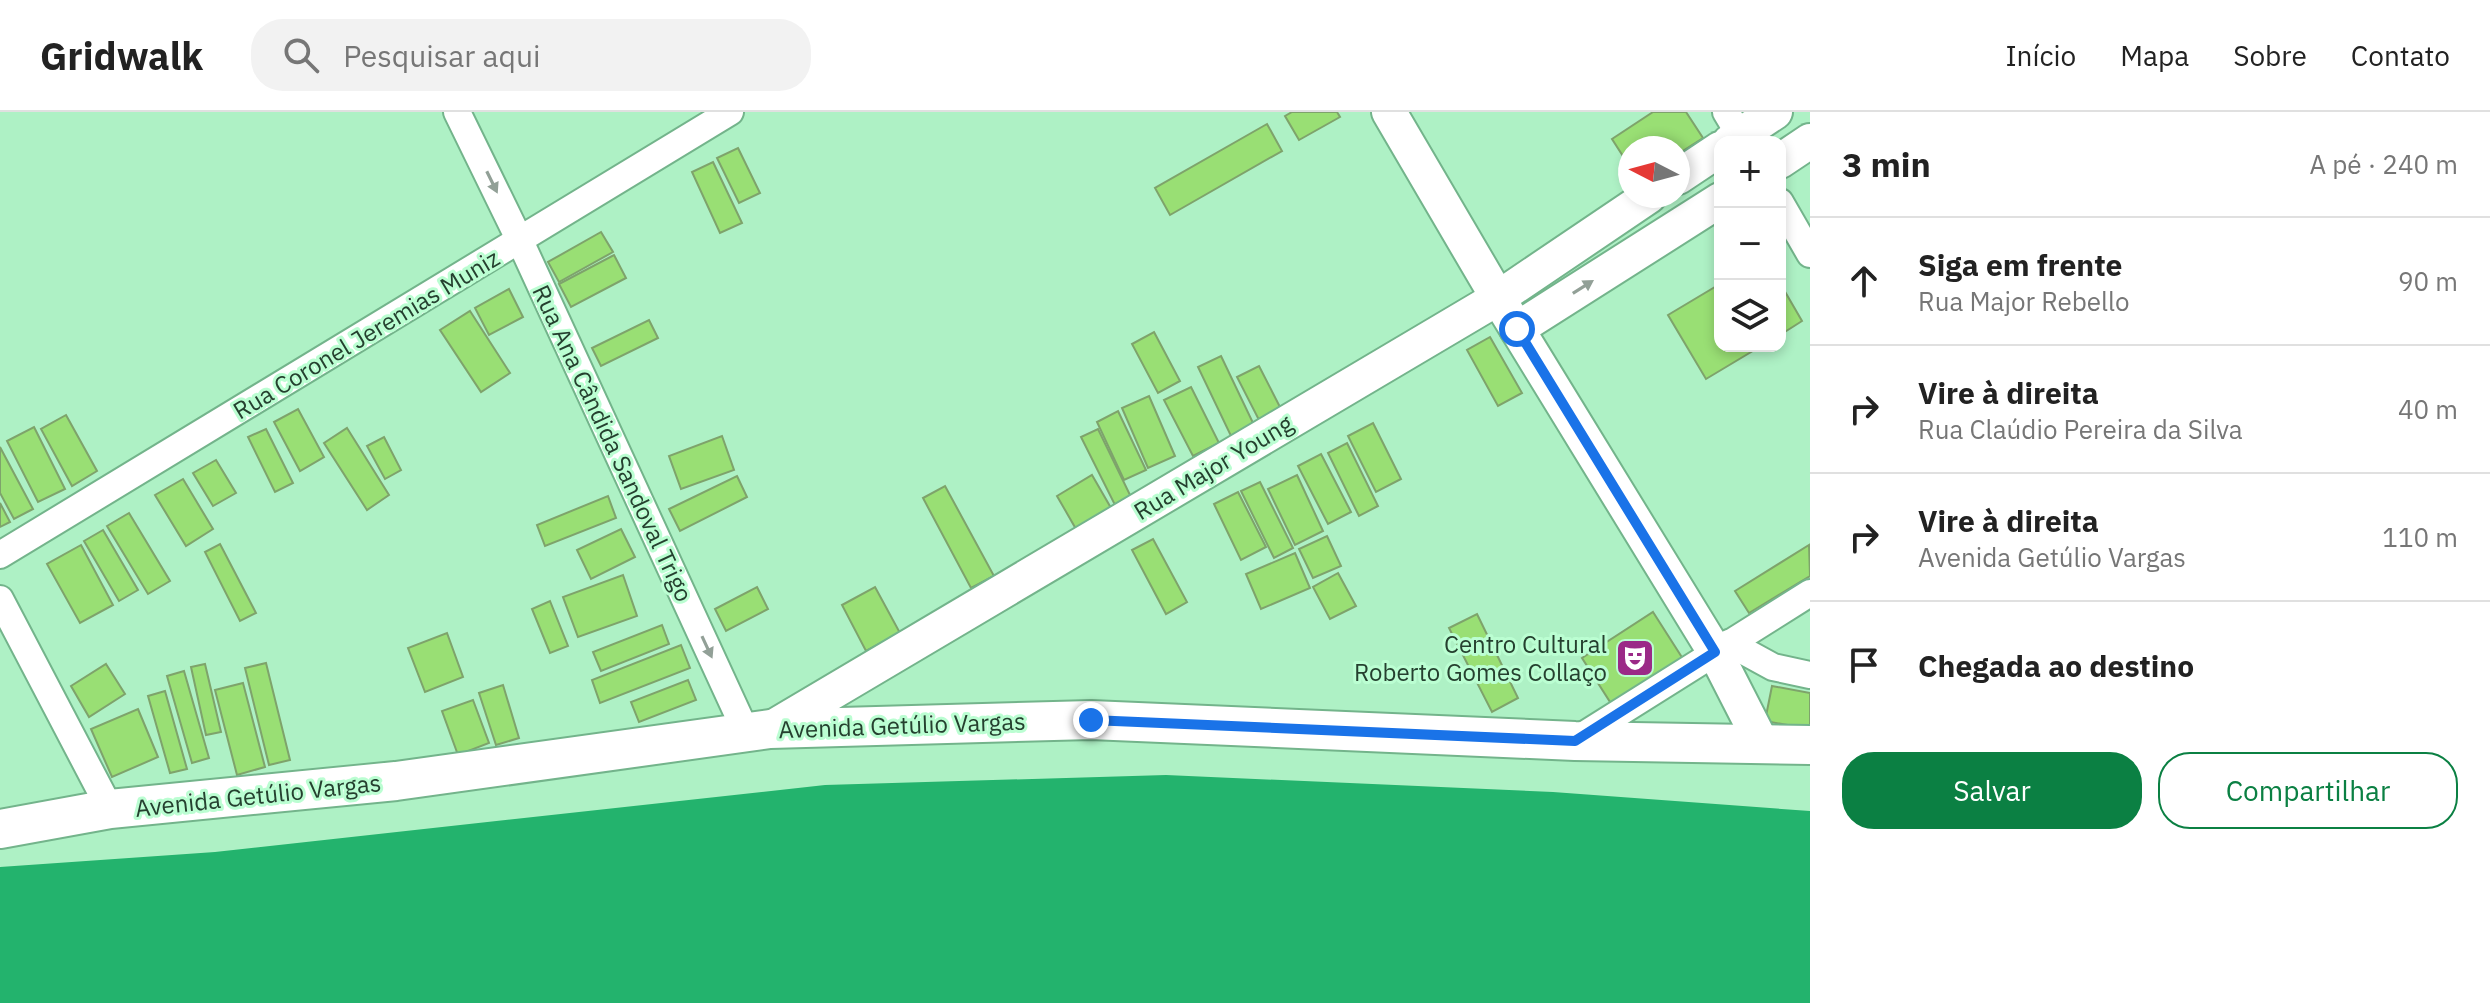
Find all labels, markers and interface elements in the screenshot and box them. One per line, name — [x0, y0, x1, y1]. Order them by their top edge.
search box — [251, 19, 811, 91]
text: Gridwalk — [40, 31, 203, 80]
icon: search — [279, 33, 323, 77]
text: Pesquisar aqui — [343, 36, 540, 75]
text: Início — [2005, 37, 2076, 74]
text: Mapa — [2120, 37, 2189, 74]
text: Sobre — [2233, 37, 2307, 74]
text: Contato — [2351, 37, 2450, 74]
north arrow — [1618, 136, 1690, 208]
map controls — [1714, 136, 1786, 352]
button: + — [1714, 136, 1786, 208]
text: 3 min — [1842, 142, 1931, 186]
text: A pé · 240 m — [2309, 147, 2458, 181]
one-way arrow — [485, 171, 498, 194]
button: − — [1714, 208, 1786, 280]
street label: Rua Coronel Jeremias Muniz — [227, 242, 505, 426]
text: Siga em frente — [1918, 245, 2122, 284]
icon: ahead — [1842, 259, 1886, 303]
text: 90 m — [2398, 264, 2458, 298]
street label: Rua Ana Cândida Sandoval Trigo — [525, 279, 701, 607]
button: layers — [1714, 280, 1786, 352]
one-way arrow — [1572, 281, 1594, 295]
text: Rua Major Rebello — [1918, 284, 2130, 318]
route start — [1499, 311, 1535, 347]
text: Vire à direita — [1918, 373, 2099, 412]
icon: right — [1842, 387, 1886, 431]
text: 40 m — [2398, 392, 2458, 426]
street label: Rua Major Young — [1128, 407, 1299, 527]
text: Rua Claúdio Pereira da Silva — [1918, 412, 2243, 446]
text: Vire à direita — [1918, 501, 2099, 540]
icon: right — [1842, 515, 1886, 559]
text: 110 m — [2382, 520, 2458, 554]
text: Avenida Getúlio Vargas — [1918, 540, 2186, 574]
place label: Centro Cultural Roberto Gomes Collaço — [1354, 628, 1607, 688]
one-way arrow — [700, 635, 714, 658]
theatre icon: Centro Cultural Roberto Gomes Collaço — [1614, 637, 1656, 679]
icon: arrive — [1842, 643, 1886, 687]
text: Chegada ao destino — [1918, 646, 2194, 685]
route end — [1073, 702, 1109, 738]
street label: Avenida Getúlio Vargas — [778, 705, 1026, 745]
button: Salvar — [1842, 752, 2142, 829]
button: Compartilhar — [2158, 752, 2458, 829]
street label: Avenida Getúlio Vargas — [133, 766, 383, 824]

